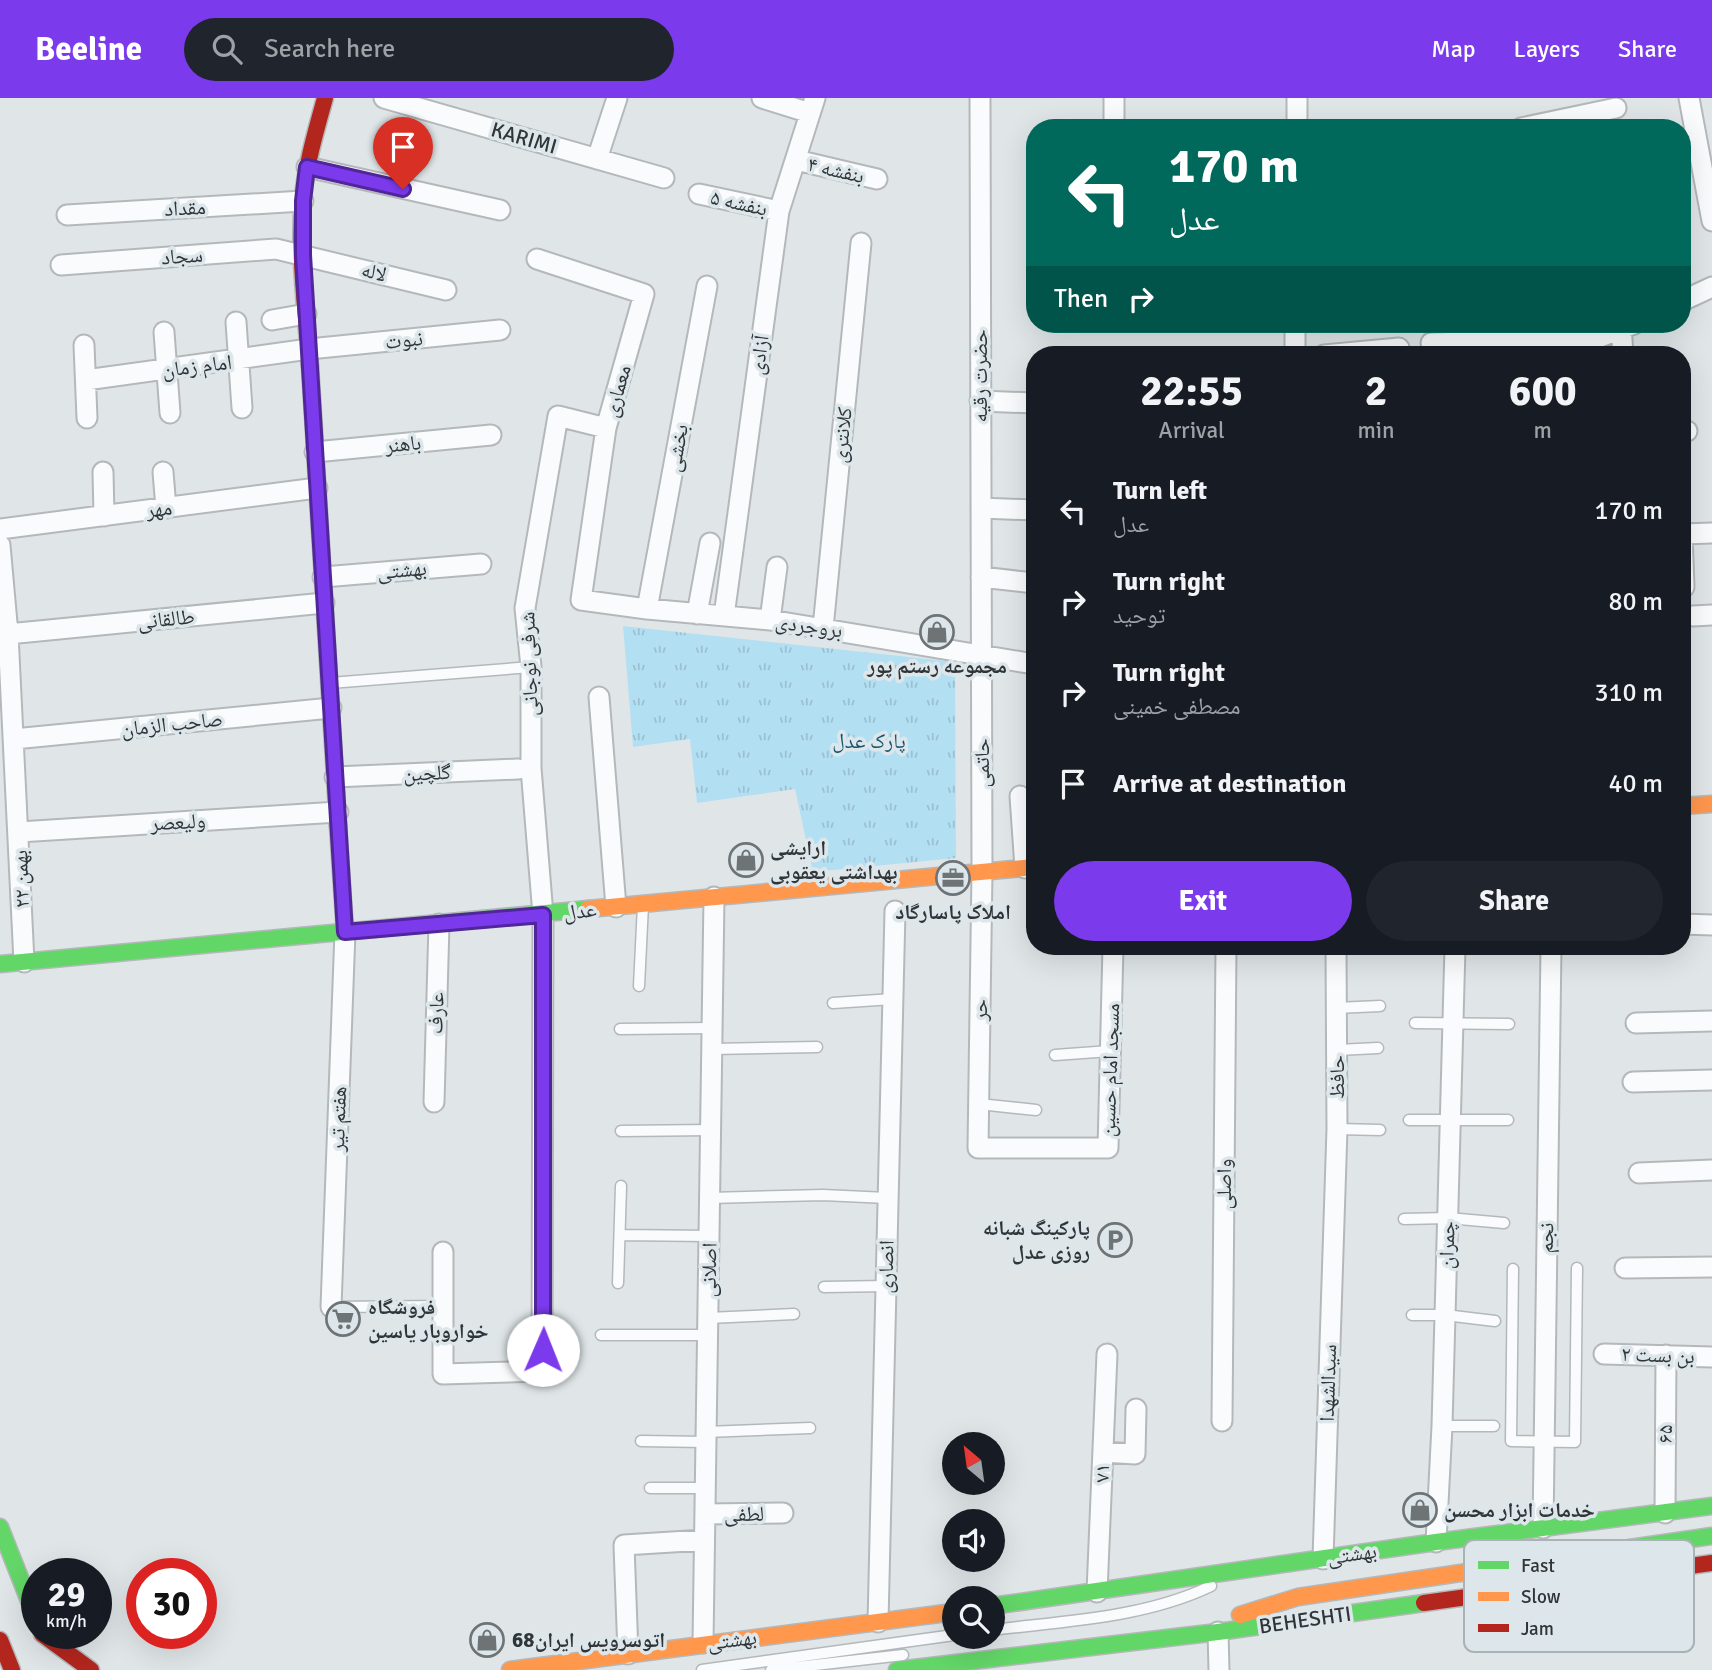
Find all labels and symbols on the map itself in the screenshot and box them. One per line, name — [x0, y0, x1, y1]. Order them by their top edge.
street label: KARIMI — [488, 116, 560, 160]
pin — [373, 117, 433, 189]
street label: بنفشه ۴ — [805, 151, 867, 189]
street label: بنفشه ۵ — [708, 184, 770, 222]
street label: مقداد — [164, 194, 206, 222]
street label: سجاد — [160, 242, 204, 270]
street label: لاله — [359, 256, 389, 288]
street label: نبوت — [384, 325, 424, 355]
street label: حضرت رقیه — [967, 330, 993, 423]
street label: آزادی — [743, 333, 775, 377]
street label: امام زمان — [161, 349, 233, 384]
street label: معماری — [597, 362, 637, 420]
street label: کلانتری — [826, 405, 858, 464]
street label: بخشی — [660, 422, 694, 474]
street label: باهنر — [383, 429, 422, 459]
street label: مهر — [143, 495, 174, 524]
street label: بهشتی — [376, 555, 428, 585]
street label: طالقانی — [136, 603, 196, 635]
street label: بروجردی — [774, 608, 844, 644]
street label: شرفی نوجانی — [514, 611, 544, 717]
shop icon: مجموعه رستم پور — [918, 613, 956, 651]
place label: مجموعه رستم پور — [866, 653, 1007, 680]
street label: صاحب الزمان — [120, 706, 224, 742]
park label: پارک عدل — [832, 728, 906, 754]
street label: حاتمی — [969, 739, 995, 787]
street label: گلچین — [403, 759, 452, 787]
street label: ولیعصر — [149, 808, 206, 836]
place label: ارایشی بهداشتی یعقوبی — [770, 835, 897, 885]
shop icon: ارایشی بهداشتی یعقوبی — [727, 841, 765, 879]
street label: ۲۲ بهمن — [7, 849, 35, 909]
office icon: املاک پاسارگاد — [934, 859, 972, 897]
street label: عدل — [562, 896, 598, 926]
place label: املاک پاسارگاد — [895, 899, 1011, 925]
street label: عارف — [422, 991, 450, 1034]
street label: حر — [967, 999, 993, 1022]
street label: مسجد امام حسین — [1095, 1003, 1126, 1137]
street label: حافظ — [1324, 1055, 1350, 1099]
street label: هفتم تیر — [324, 1086, 353, 1153]
street label: واصلی — [1211, 1159, 1237, 1209]
place label: پارکینگ شبانه روزی عدل — [983, 1215, 1090, 1265]
parking icon: پارکینگ شبانه روزی عدل — [1096, 1221, 1134, 1259]
street label: چمران — [1433, 1221, 1461, 1269]
street label: نجم — [1533, 1222, 1560, 1254]
street label: انصاری — [873, 1240, 899, 1294]
street label: اصلانی — [696, 1243, 722, 1297]
place label: فروشگاه خواروبار یاسین — [368, 1294, 489, 1344]
supermarket icon: فروشگاه خواروبار یاسین — [324, 1300, 362, 1338]
position arrow — [506, 1313, 580, 1387]
street label: بن بست ۲ — [1621, 1341, 1695, 1369]
street label: سیدالشهدا — [1314, 1344, 1342, 1422]
street label: ۶۵ — [1652, 1425, 1678, 1443]
north arrow — [942, 1432, 1004, 1494]
street label: ۷۱ — [1089, 1463, 1115, 1483]
shop icon: خدمات ابزار محسن — [1401, 1491, 1439, 1529]
place label: خدمات ابزار محسن — [1444, 1497, 1595, 1523]
street label: لطفی — [724, 1501, 764, 1527]
street label: بهشتى — [1326, 1538, 1378, 1570]
legend — [1464, 1540, 1694, 1652]
text: Fast — [1521, 1554, 1555, 1578]
speed limit sign: 30 — [126, 1558, 217, 1649]
text: Slow — [1521, 1585, 1561, 1609]
street label: BEHESHTI — [1257, 1601, 1353, 1639]
text: Jam — [1521, 1617, 1554, 1641]
shop icon: اتوسرویس ایران68 — [468, 1621, 506, 1659]
street label: بهشتى — [706, 1624, 758, 1656]
place label: اتوسرویس ایران68 — [512, 1627, 665, 1653]

